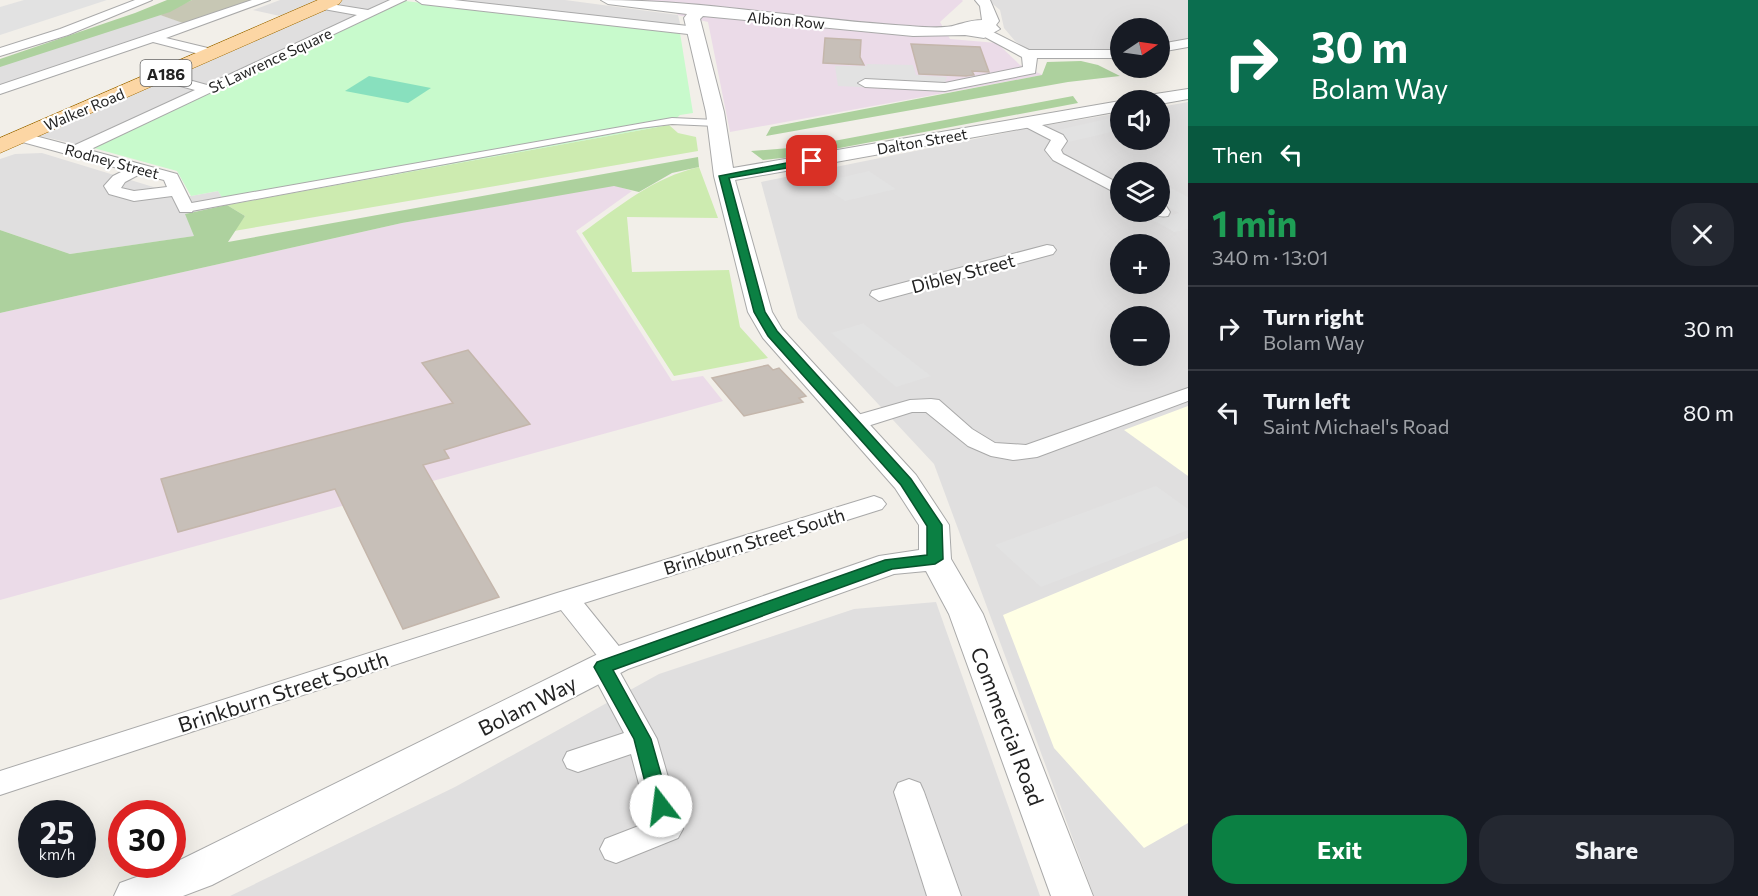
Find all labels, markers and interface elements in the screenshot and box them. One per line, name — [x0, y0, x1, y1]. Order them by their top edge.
street label: Albion Row — [747, 8, 825, 32]
north arrow — [1110, 18, 1170, 78]
map controls — [1110, 18, 1170, 366]
text: 30 m — [1311, 20, 1408, 72]
street label: St Lawrence Square — [206, 24, 335, 96]
icon: right — [1212, 24, 1290, 102]
road number: A186 — [140, 60, 192, 86]
text: Bolam Way — [1311, 72, 1448, 105]
street label: Walker Road — [41, 84, 127, 134]
button: sound — [1110, 90, 1170, 150]
street label: Dalton Street — [875, 124, 969, 158]
pin — [786, 135, 837, 186]
icon: left — [1275, 138, 1308, 171]
street label: Rodney Street — [63, 140, 161, 182]
text: Then — [1212, 141, 1263, 168]
icon: arrive — [795, 144, 828, 177]
button: layers — [1110, 162, 1170, 222]
text: 1 min — [1212, 200, 1297, 244]
button: close — [1671, 203, 1734, 266]
button: + — [1110, 234, 1170, 294]
text: 340 m · 13:01 — [1212, 245, 1328, 269]
street label: Dibley Street — [909, 249, 1017, 297]
text: Turn right — [1263, 303, 1364, 330]
button: − — [1110, 306, 1170, 366]
icon: right — [1212, 312, 1245, 345]
text: 30 m — [1684, 315, 1734, 342]
text: Bolam Way — [1263, 330, 1365, 354]
text: Turn left — [1263, 387, 1350, 414]
icon: left — [1212, 396, 1245, 429]
text: 80 m — [1683, 399, 1734, 426]
text: Saint Michael's Road — [1263, 414, 1449, 438]
street label: Brinkburn Street South — [661, 503, 847, 579]
street label: Commercial Road — [966, 643, 1050, 809]
street label: Brinkburn Street South — [175, 645, 391, 737]
street label: Bolam Way — [474, 670, 580, 740]
position arrow — [629, 774, 693, 838]
speed limit sign: 30 — [108, 800, 186, 878]
text: 25 — [40, 813, 74, 850]
button: Exit — [1212, 815, 1467, 884]
button: Share — [1479, 815, 1734, 884]
text: km/h — [39, 845, 75, 863]

